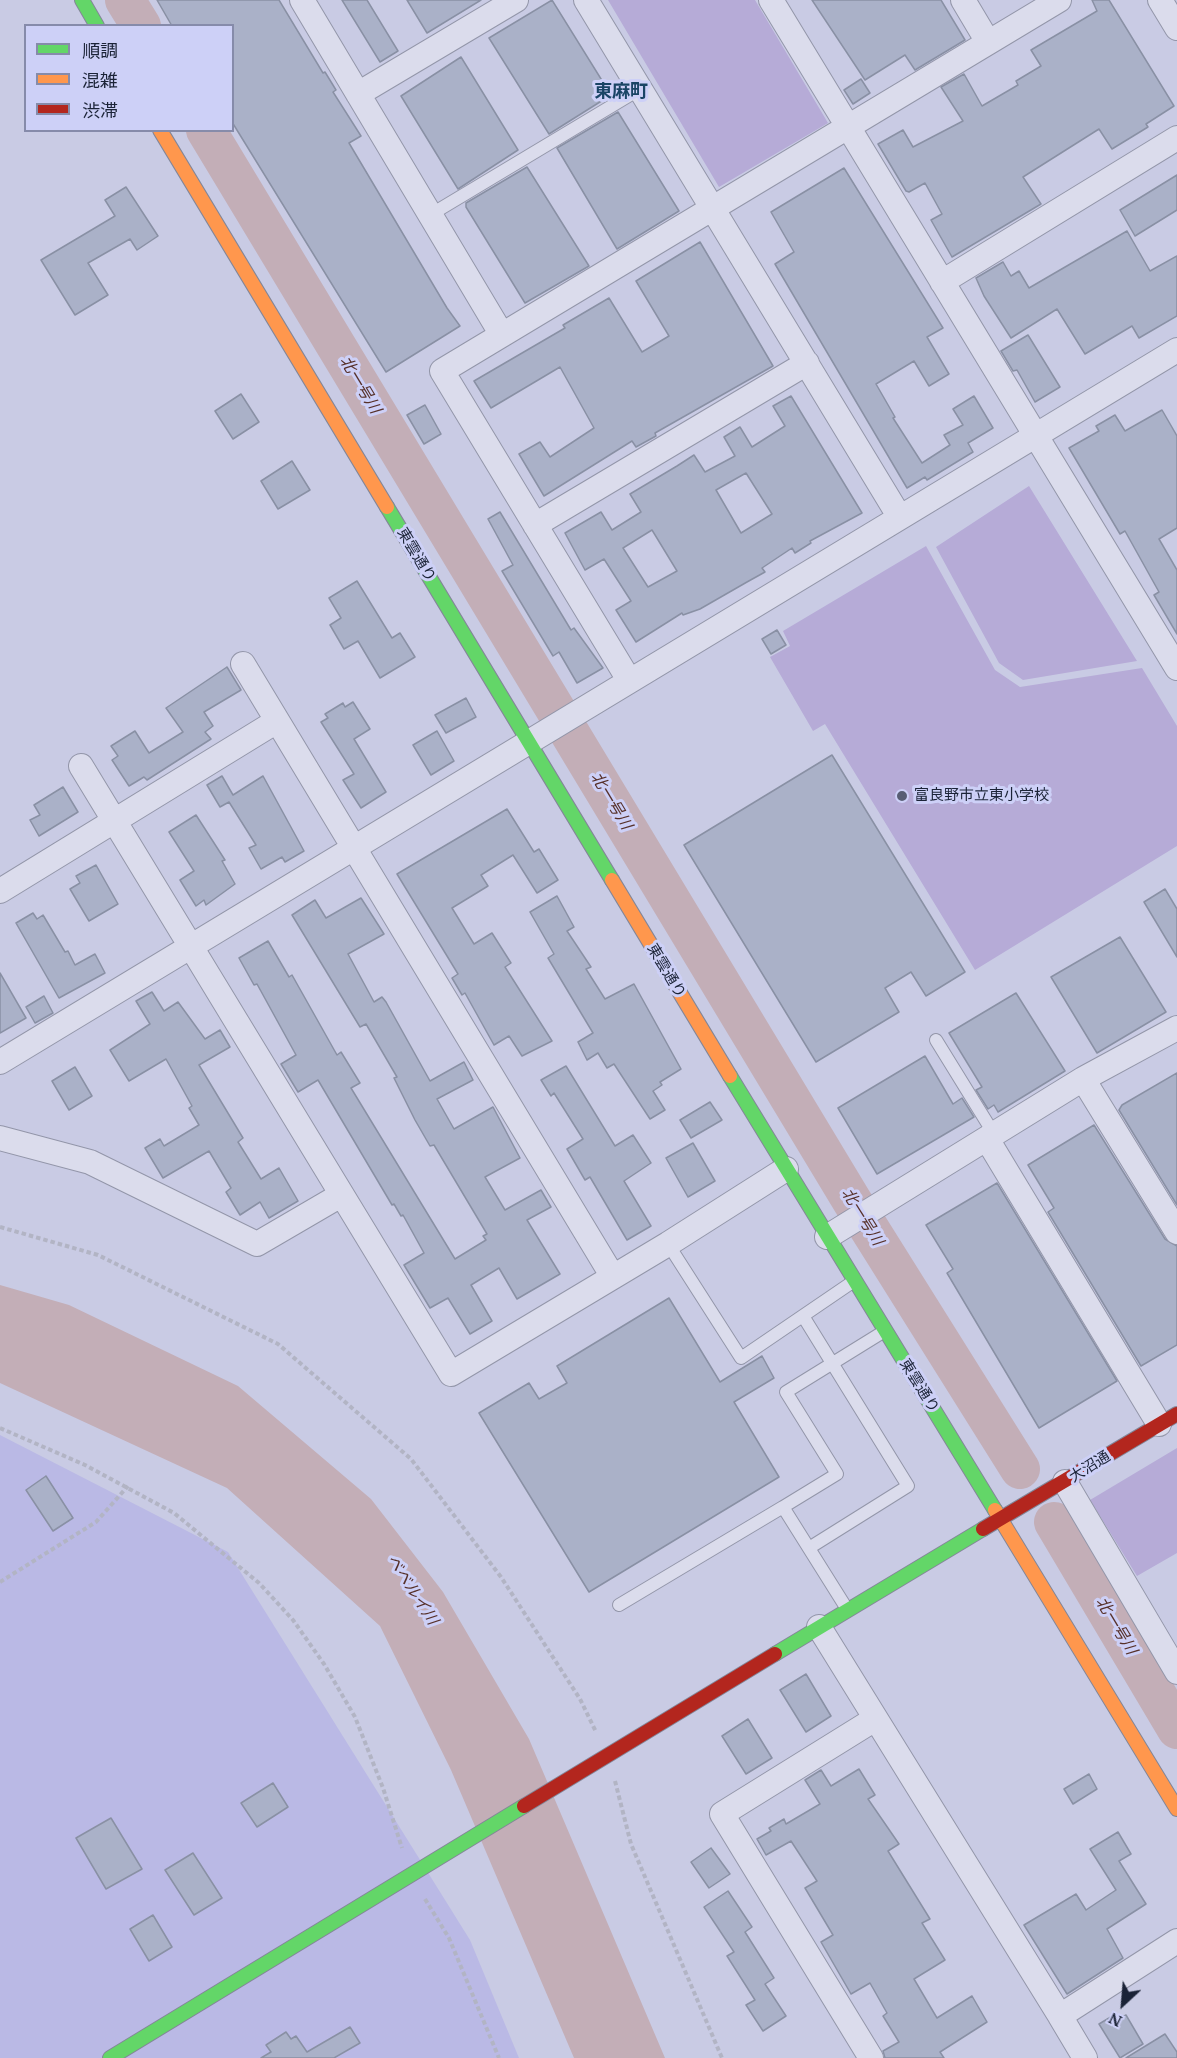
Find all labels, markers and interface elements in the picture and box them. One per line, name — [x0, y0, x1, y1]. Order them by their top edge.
legend — [24, 24, 234, 132]
text: 順調 — [82, 38, 118, 62]
text: 混雑 — [82, 68, 118, 92]
district label: 東麻町 — [594, 81, 648, 103]
text: 渋滞 — [82, 98, 118, 122]
water label: 北一号川 — [335, 353, 385, 417]
street label: 東雲通り — [393, 525, 439, 585]
water label: 北一号川 — [586, 769, 636, 833]
place label: 富良野市立東小学校 — [914, 787, 1049, 805]
marker: 富良野市立東小学校 — [895, 789, 909, 803]
street label: 東雲通り — [643, 941, 689, 1001]
water label: 北一号川 — [837, 1185, 887, 1249]
street label: 東雲通り — [895, 1356, 943, 1416]
street label: 大沼通 — [1066, 1447, 1114, 1487]
water label: ベベルイ川 — [382, 1551, 442, 1629]
water label: 北一号川 — [1091, 1594, 1141, 1658]
north arrow — [1093, 1974, 1153, 2034]
text: N — [1105, 2008, 1125, 2033]

